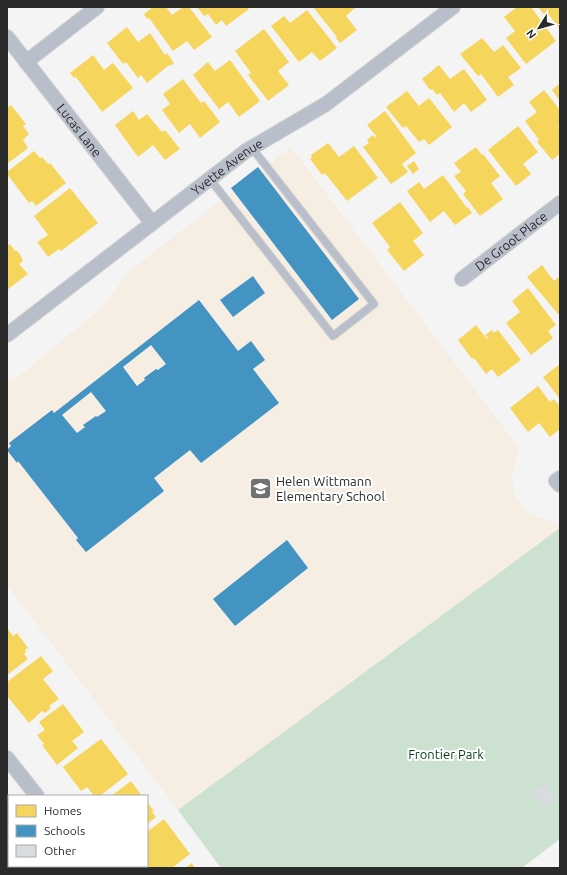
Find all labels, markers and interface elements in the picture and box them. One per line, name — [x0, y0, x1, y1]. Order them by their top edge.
north arrow — [519, 8, 559, 48]
text: N — [524, 27, 538, 41]
street label: Lucas Lane — [55, 101, 105, 159]
street label: Yvette Avenue — [188, 136, 265, 198]
street label: De Groot Place — [472, 209, 550, 273]
place label: Helen Wittmann Elementary School — [276, 474, 385, 503]
school or university icon: Helen Wittmann Elementary School — [247, 475, 273, 501]
park label: Frontier Park — [408, 747, 484, 761]
legend — [8, 795, 148, 867]
text: Homes — [44, 804, 82, 817]
text: Schools — [44, 824, 85, 837]
text: Other — [44, 844, 77, 857]

